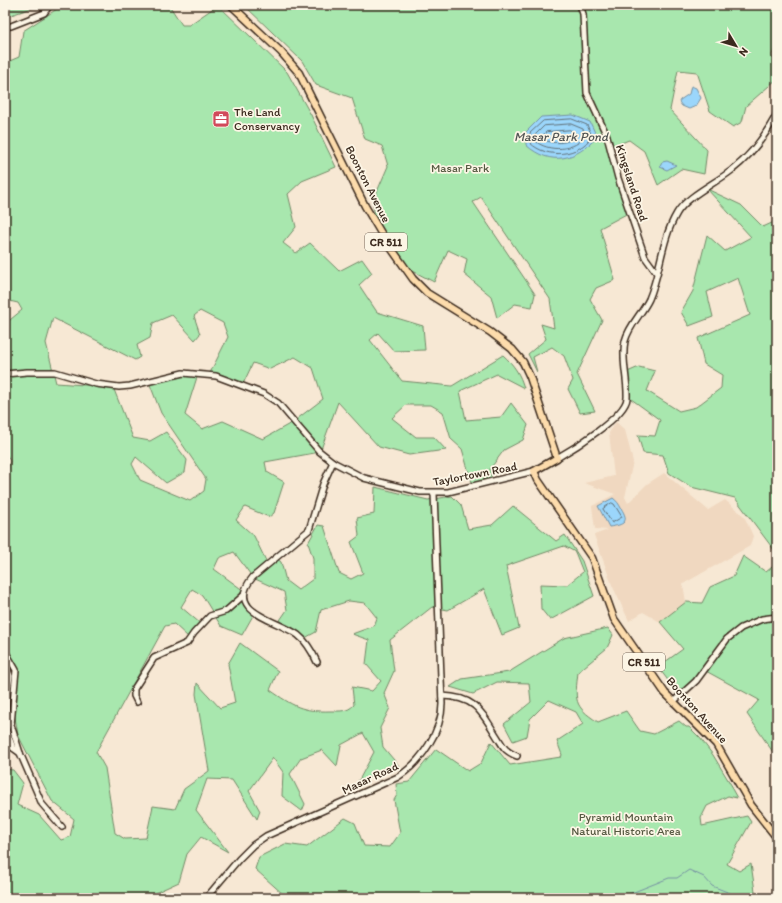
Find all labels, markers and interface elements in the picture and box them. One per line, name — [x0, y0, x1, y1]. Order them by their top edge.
north arrow — [716, 26, 756, 66]
text: N — [736, 45, 751, 59]
place label: The Land Conservancy — [234, 105, 300, 133]
office icon: The Land Conservancy — [211, 109, 231, 129]
water label: Masar Park Pond — [514, 129, 609, 144]
street label: Boonton Avenue — [343, 143, 393, 225]
street label: Kingsland Road — [613, 143, 651, 224]
park label: Masar Park — [431, 161, 490, 175]
road number: CR 511 — [365, 233, 407, 251]
street label: Taylortown Road — [432, 459, 519, 489]
road number: CR 511 — [623, 653, 665, 671]
street label: Boonton Avenue — [664, 674, 731, 746]
street label: Masar Road — [340, 759, 401, 797]
park label: Pyramid Mountain Natural Historic Area — [571, 810, 681, 838]

